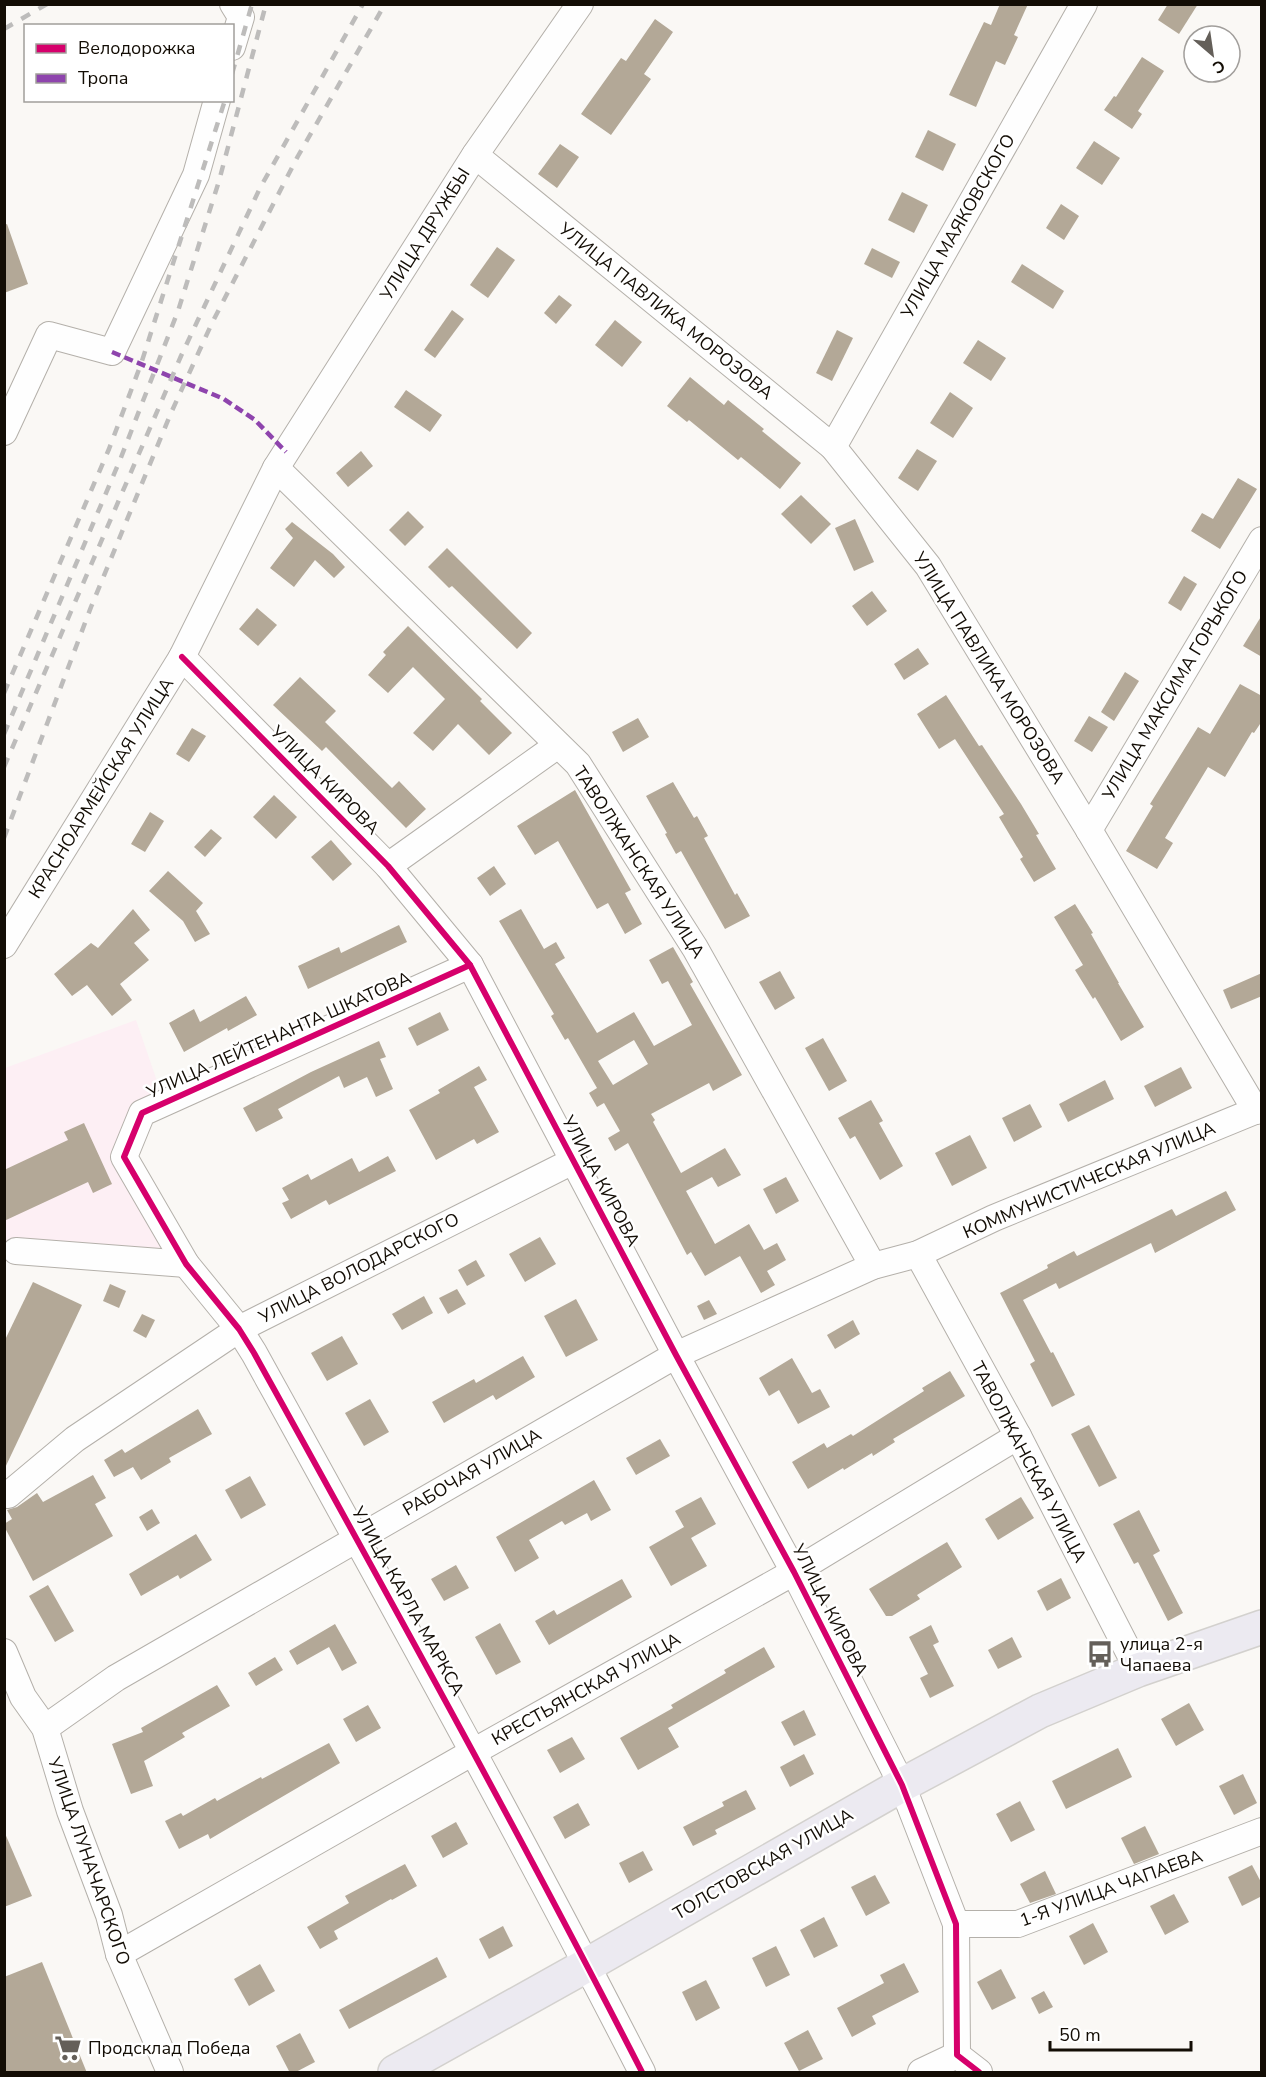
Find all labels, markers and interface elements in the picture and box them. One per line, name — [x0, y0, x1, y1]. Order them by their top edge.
legend — [24, 24, 234, 102]
north arrow — [1182, 24, 1242, 84]
text: Велодорожка — [78, 36, 195, 60]
text: С — [1209, 54, 1229, 79]
text: Тропа — [78, 66, 129, 90]
street label: УЛИЦА МАЯКОВСКОГО — [895, 130, 1021, 323]
street label: УЛИЦА ДРУЖБЫ — [374, 163, 475, 306]
street label: УЛИЦА ПАВЛИКА МОРОЗОВА — [553, 216, 778, 405]
street label: УЛИЦА ПАВЛИКА МОРОЗОВА — [907, 547, 1071, 789]
street label: УЛИЦА МАКСИМА ГОРЬКОГО — [1096, 566, 1253, 805]
street label: КРАСНОАРМЕЙСКАЯ УЛИЦА — [23, 673, 179, 903]
street label: УЛИЦА КИРОВА — [264, 719, 385, 840]
street label: ТАВОЛЖАНСКАЯ УЛИЦА — [568, 761, 710, 963]
street label: УЛИЦА ЛЕЙТЕНАНТА ШКАТОВА — [142, 966, 415, 1105]
street label: УЛИЦА КИРОВА — [556, 1110, 646, 1251]
street label: КОММУНИСТИЧЕСКАЯ УЛИЦА — [959, 1116, 1219, 1244]
street label: УЛИЦА ВОЛОДАРСКОГО — [254, 1207, 463, 1330]
street label: ТАВОЛЖАНСКАЯ УЛИЦА — [966, 1357, 1092, 1567]
street label: РАБОЧАЯ УЛИЦА — [398, 1423, 546, 1521]
street label: УЛИЦА КАРЛА МАРКСА — [345, 1501, 470, 1700]
street label: УЛИЦА КИРОВА — [786, 1539, 874, 1680]
street label: КРЕСТЬЯНСКАЯ УЛИЦА — [487, 1627, 685, 1751]
place label: улица 2-я Чапаева — [1120, 1632, 1203, 1677]
bus stop icon: улица 2-я Чапаева — [1085, 1639, 1115, 1669]
street label: УЛИЦА ЛУНАЧАРСКОГО — [42, 1753, 136, 1968]
street label: ТОЛСТОВСКАЯ УЛИЦА — [669, 1803, 857, 1925]
street label: 1-Я УЛИЦА ЧАПАЕВА — [1016, 1844, 1206, 1932]
scale bar — [1050, 2014, 1191, 2052]
text: 50 m — [1059, 2023, 1101, 2047]
supermarket icon: Продсклад Победа — [53, 2033, 83, 2063]
place label: Продсклад Победа — [88, 2036, 251, 2060]

